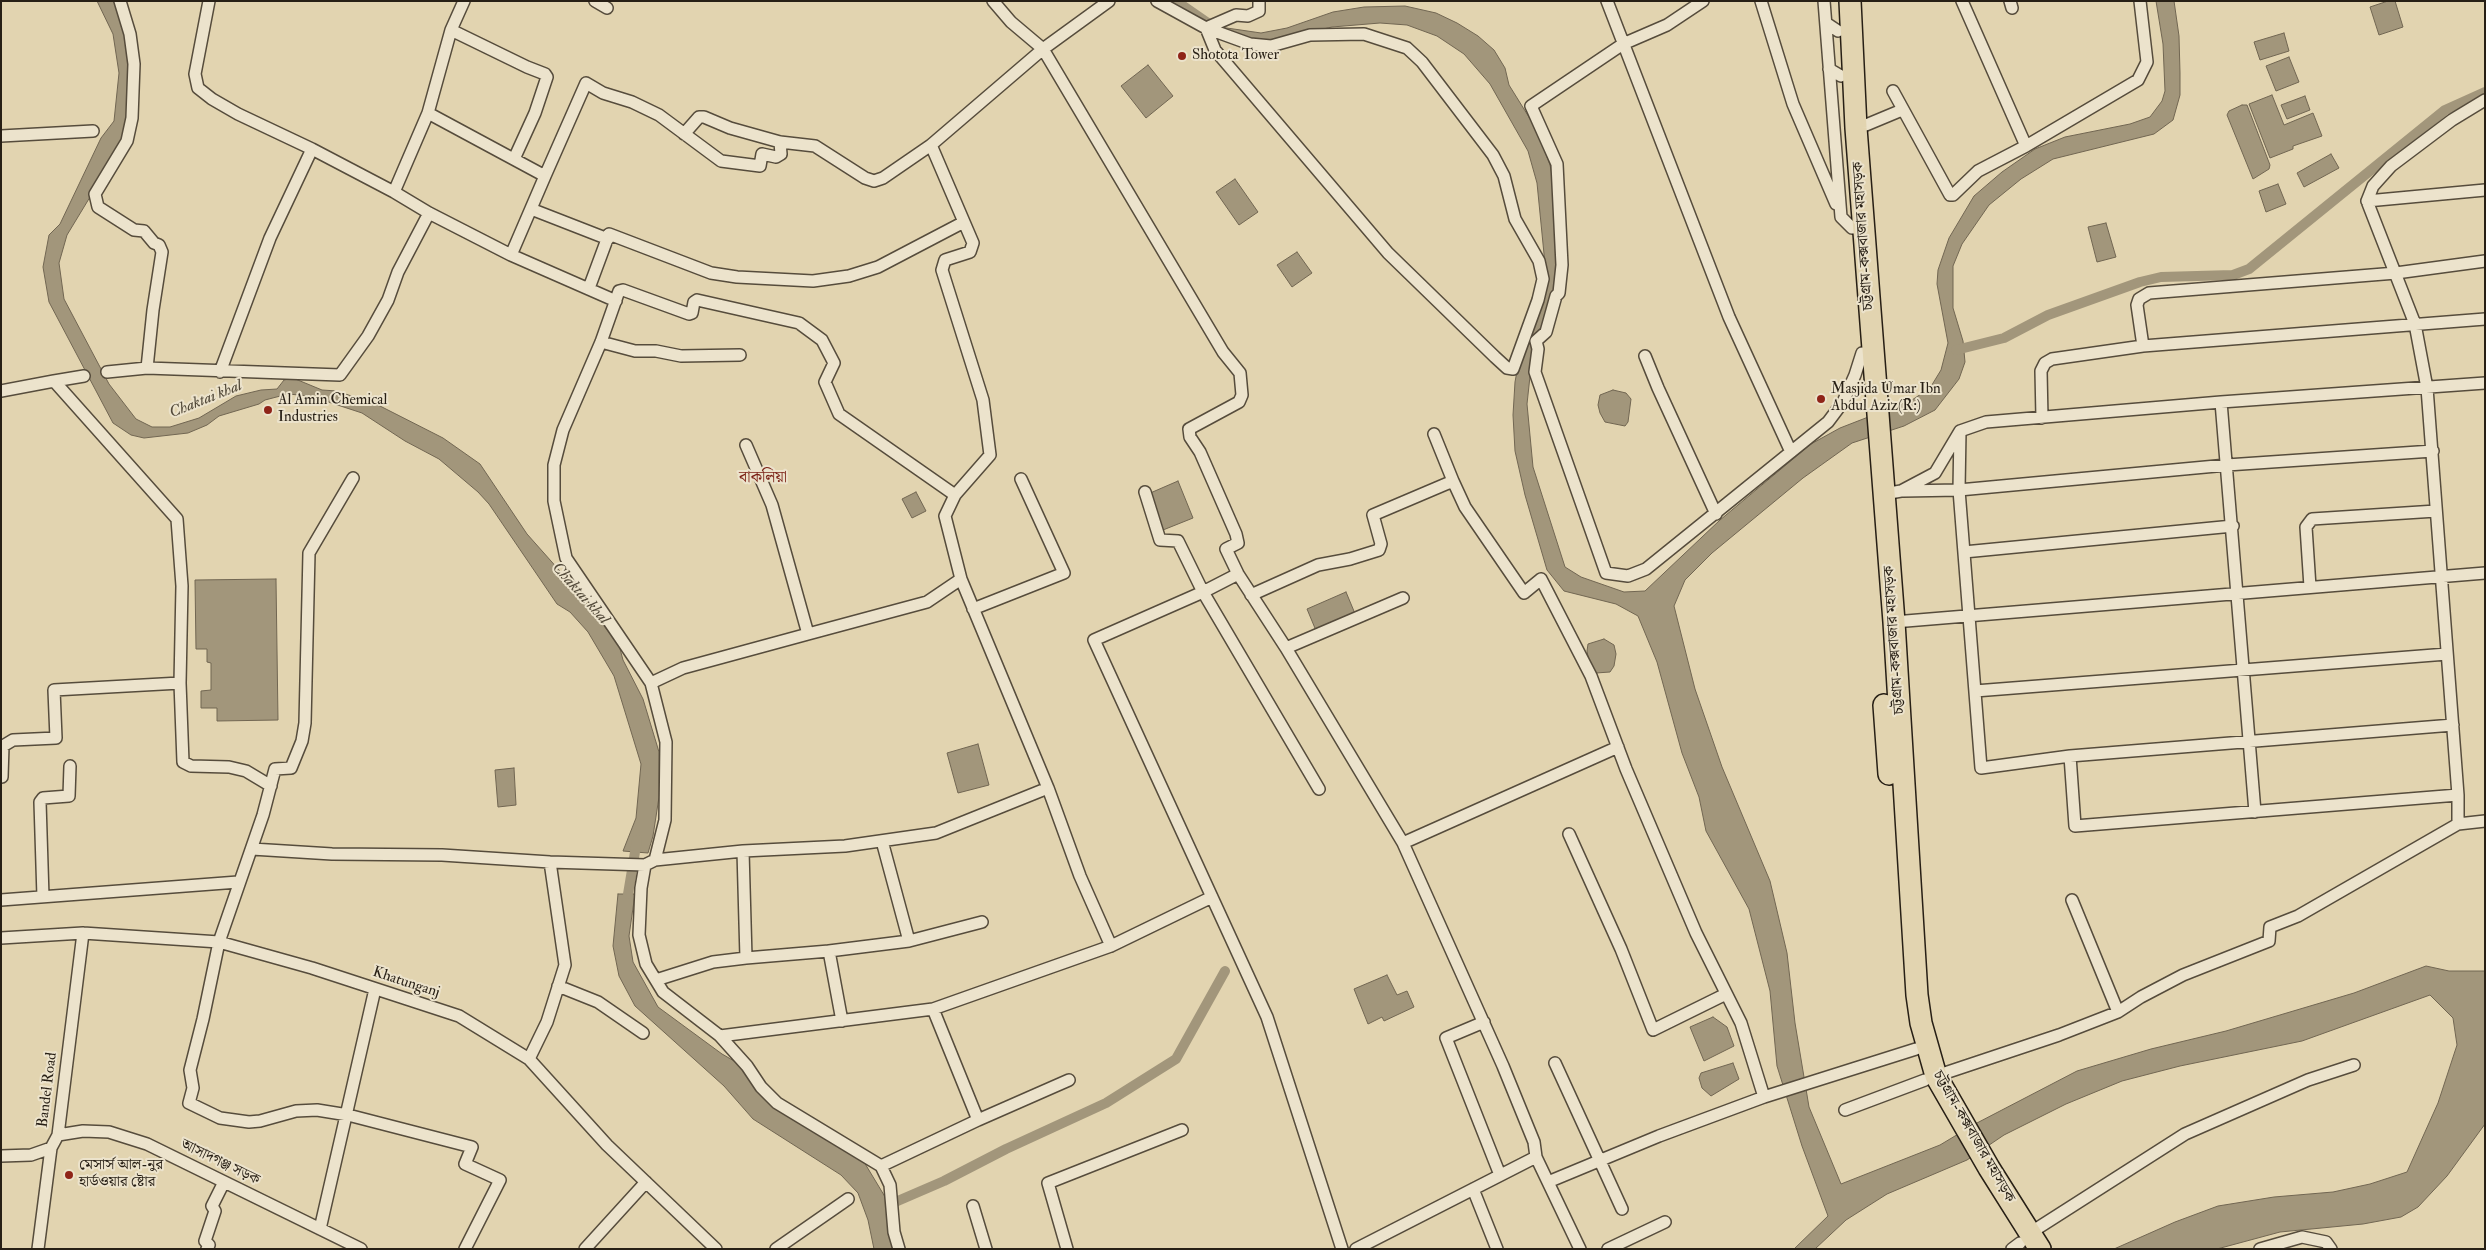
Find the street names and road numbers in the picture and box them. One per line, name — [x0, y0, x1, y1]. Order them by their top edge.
street label: চট্টগ্রাম-কক্সবাজার মহাসড়ক — [1850, 161, 1878, 311]
street label: চট্টগ্রাম-কক্সবাজার মহাসড়ক — [1881, 565, 1909, 715]
street label: Khatunganj — [370, 964, 442, 1002]
street label: Bandel Road — [34, 1051, 62, 1129]
street label: চট্টগ্রাম-কক্সবাজার মহাসড়ক — [1928, 1068, 2018, 1206]
street label: আসাদগঞ্জ সড়ক — [178, 1136, 262, 1190]

